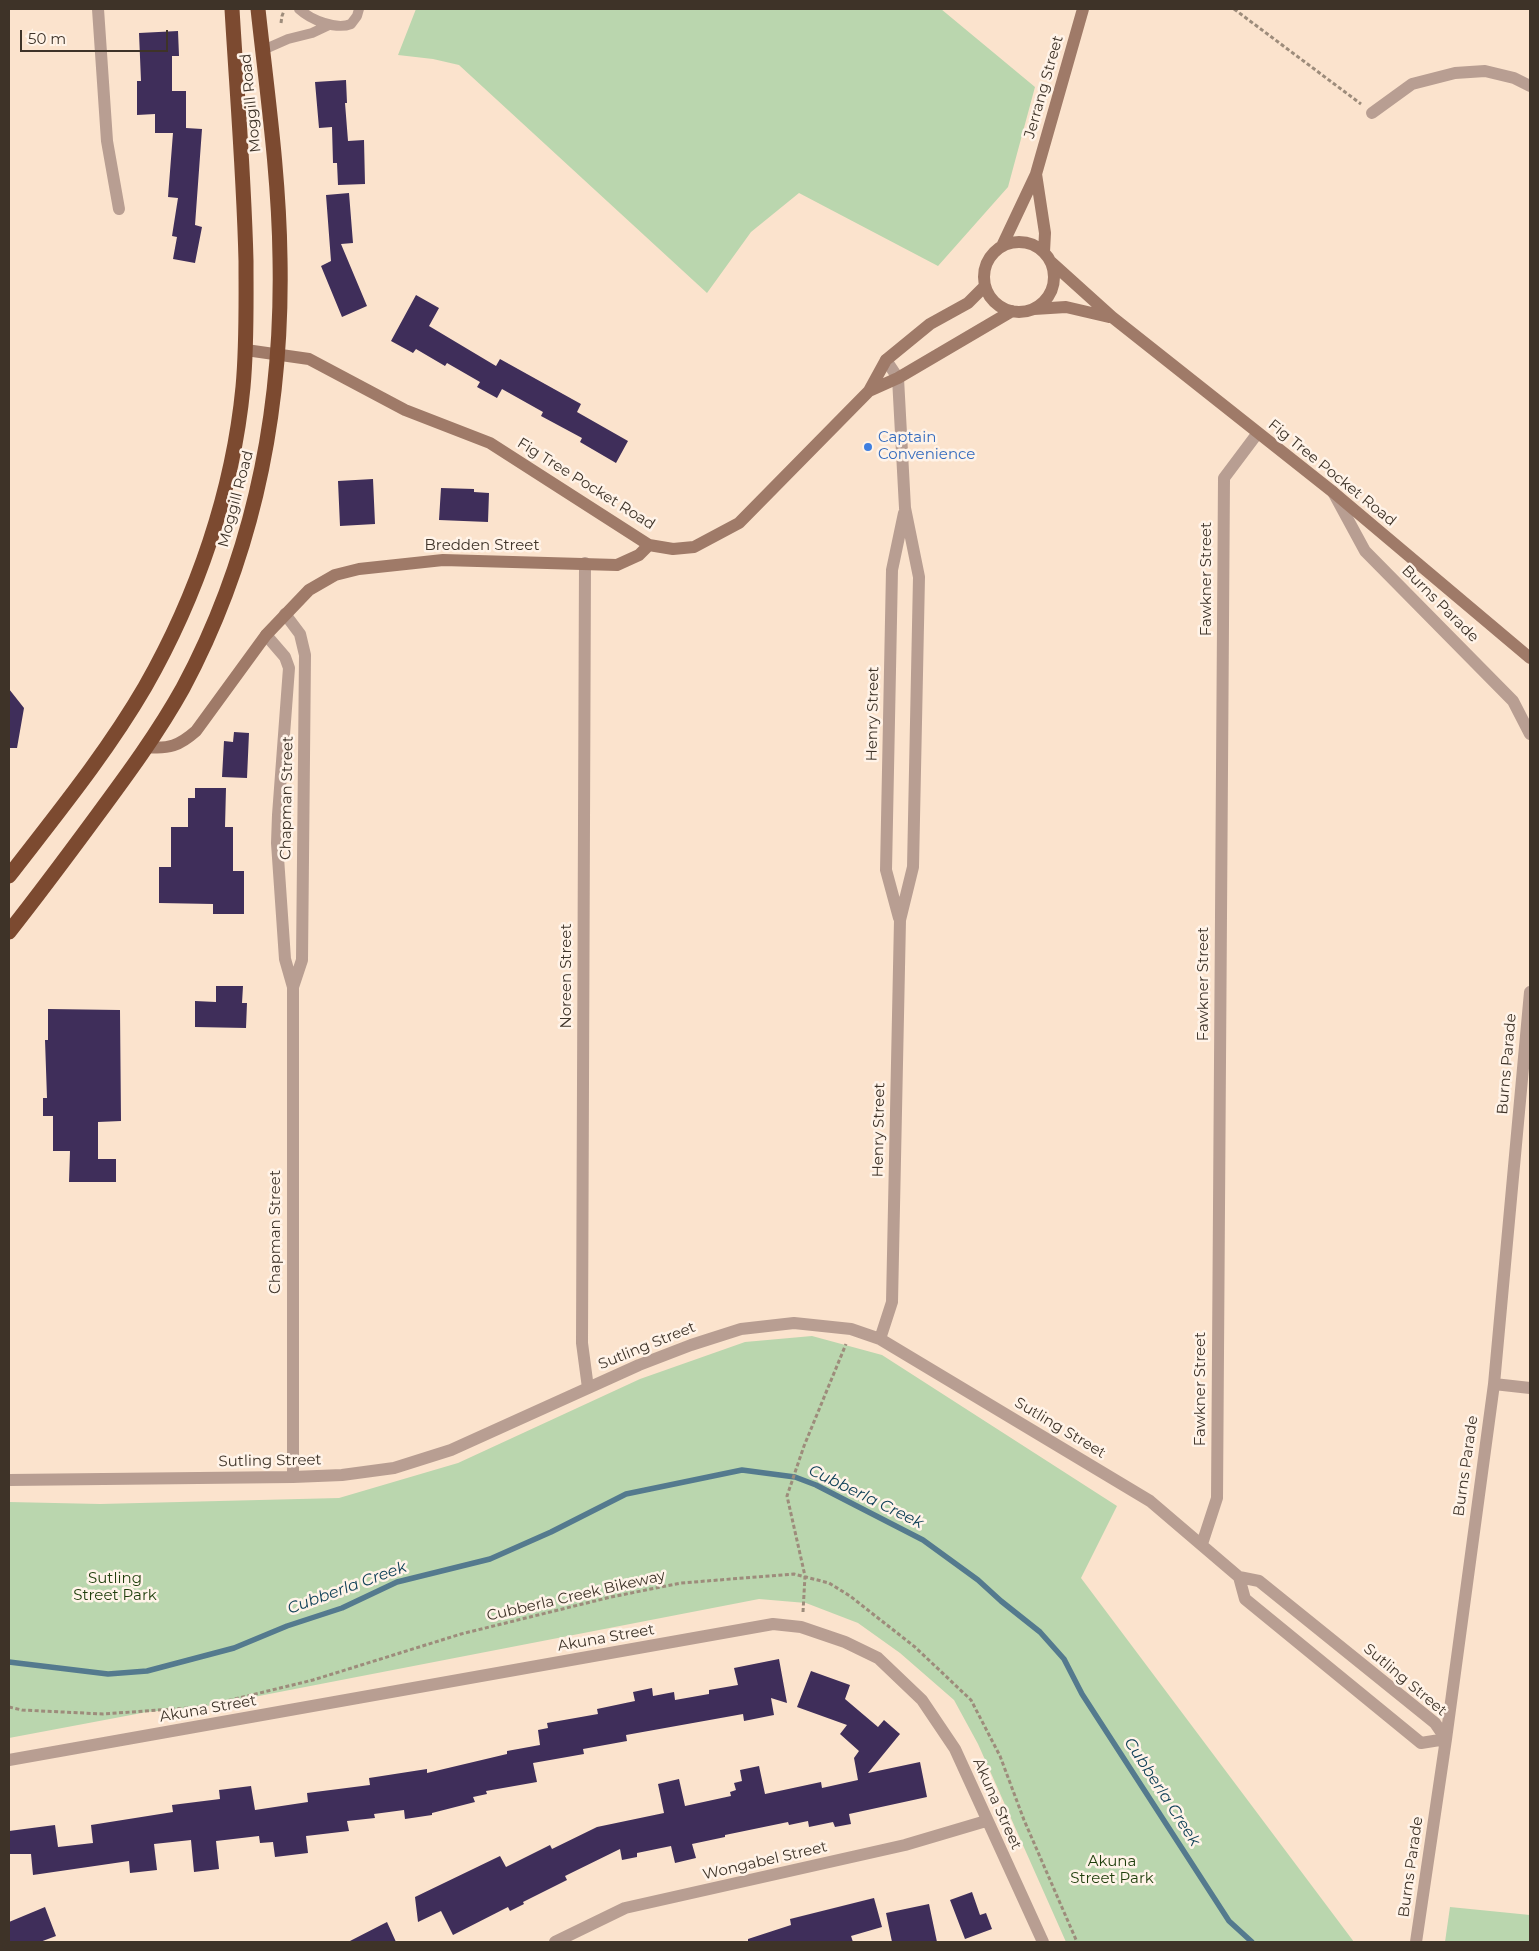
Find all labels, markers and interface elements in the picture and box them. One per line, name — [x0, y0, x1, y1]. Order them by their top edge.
scale bar — [22, 20, 170, 52]
text: 50 m — [28, 29, 66, 48]
street label: Jerrang Street — [1021, 33, 1067, 141]
street label: Moggill Road — [237, 53, 265, 153]
street label: Fig Tree Pocket Road — [1264, 416, 1400, 530]
place label: Captain Convenience — [878, 429, 975, 464]
street label: Fig Tree Pocket Road — [514, 434, 658, 534]
marker: Captain Convenience — [862, 441, 874, 453]
street label: Moggill Road — [214, 449, 258, 549]
street label: Fawkner Street — [1198, 522, 1216, 636]
street label: Bredden Street — [424, 537, 540, 555]
street label: Burns Parade — [1398, 562, 1482, 646]
street label: Henry Street — [863, 666, 883, 762]
street label: Chapman Street — [277, 736, 297, 860]
street label: Noreen Street — [558, 924, 576, 1028]
street label: Fawkner Street — [1195, 927, 1213, 1041]
street label: Burns Parade — [1494, 1013, 1520, 1115]
street label: Henry Street — [869, 1082, 889, 1178]
street label: Chapman Street — [267, 1170, 285, 1294]
street label: Sutling Street — [596, 1318, 698, 1374]
street label: Fawkner Street — [1192, 1332, 1210, 1446]
street label: Sutling Street — [1011, 1394, 1109, 1462]
street label: Burns Parade — [1450, 1414, 1482, 1518]
street label: Sutling Street — [218, 1451, 322, 1471]
water label: Cubberla Creek — [805, 1461, 927, 1533]
water label: Cubberla Creek — [285, 1558, 409, 1618]
street label: Cubberla Creek Bikeway — [485, 1567, 667, 1625]
park label: Sutling Street Park — [73, 1570, 157, 1605]
street label: Akuna Street — [556, 1621, 656, 1655]
street label: Sutling Street — [1360, 1640, 1450, 1720]
street label: Akuna Street — [158, 1692, 258, 1726]
water label: Cubberla Creek — [1120, 1734, 1204, 1850]
street label: Akuna Street — [969, 1756, 1025, 1852]
street label: Burns Parade — [1395, 1815, 1427, 1919]
street label: Wongabel Street — [701, 1838, 829, 1884]
park label: Akuna Street Park — [1070, 1853, 1154, 1888]

